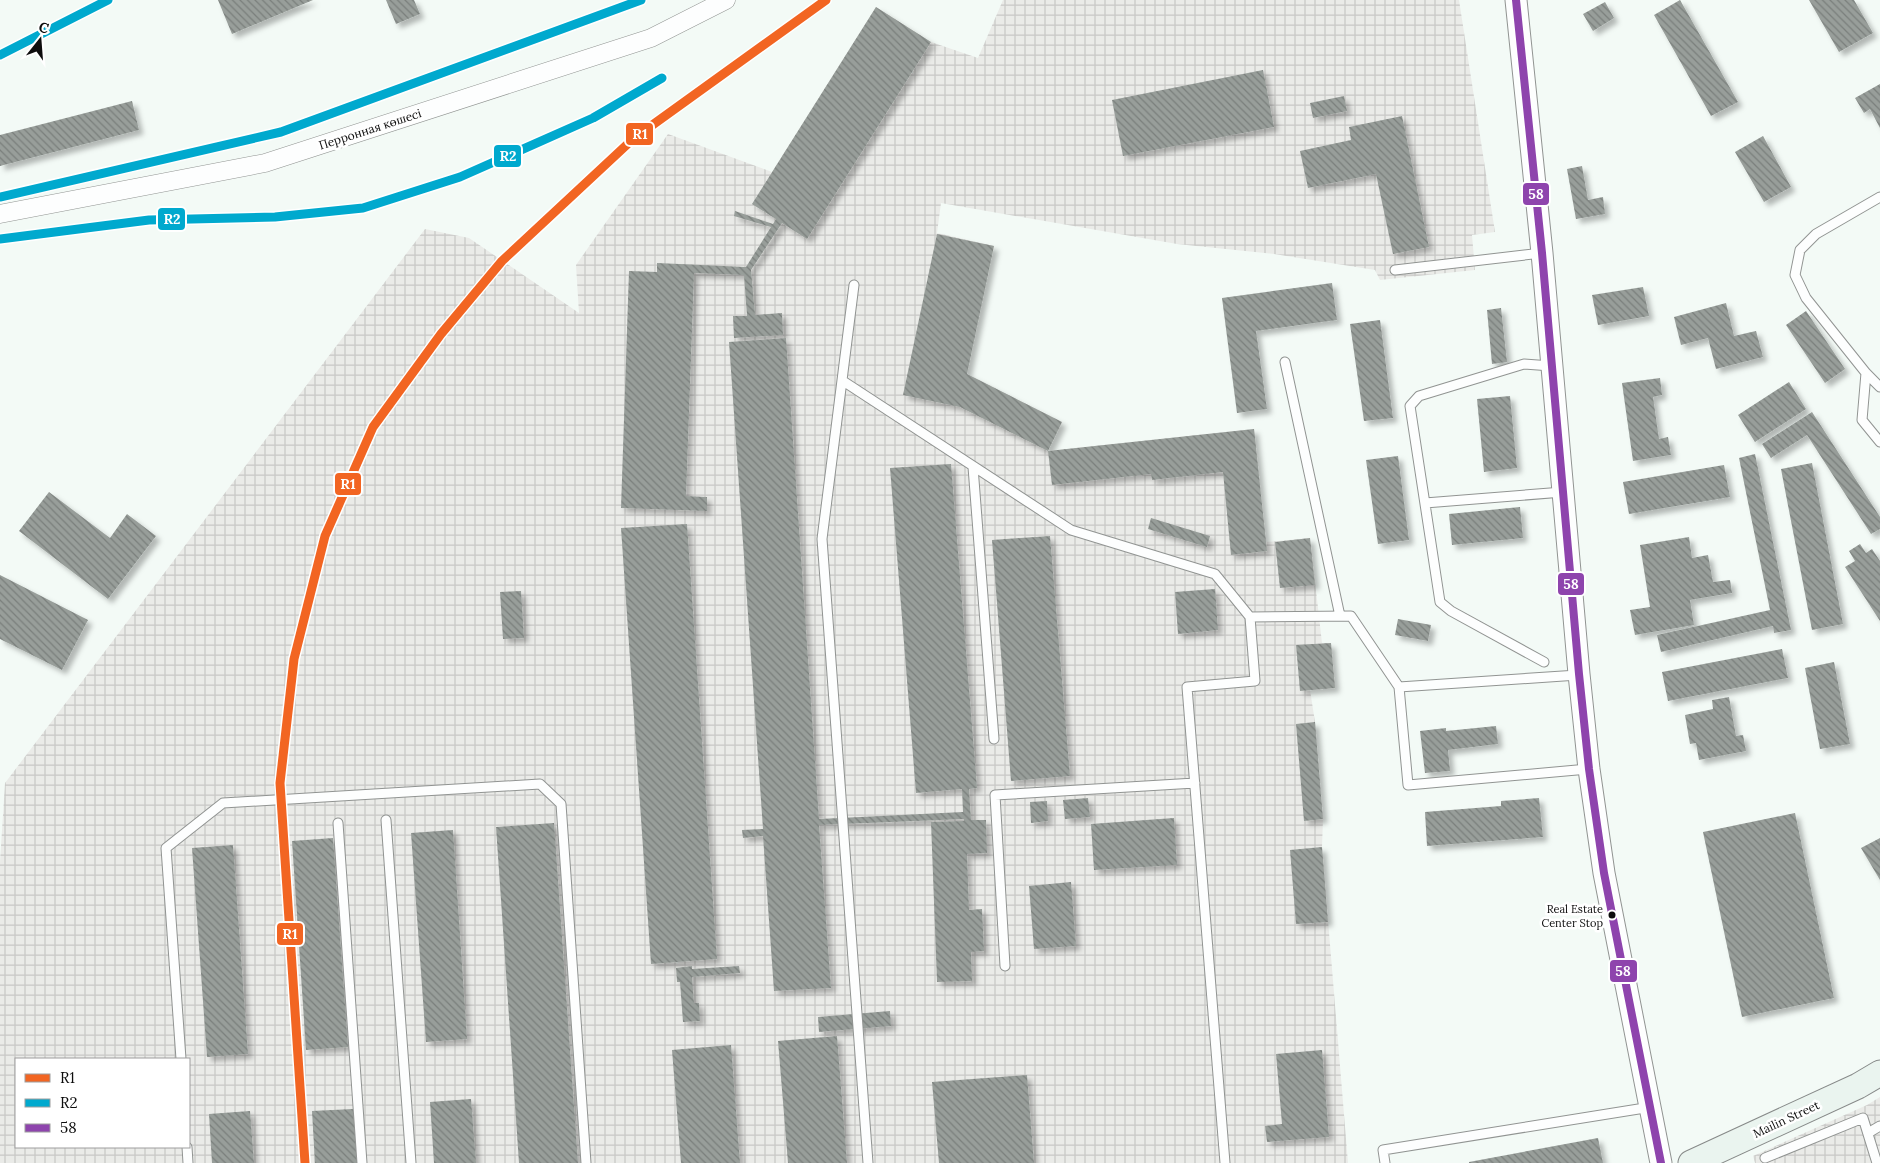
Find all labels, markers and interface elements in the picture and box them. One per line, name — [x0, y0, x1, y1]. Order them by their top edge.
north arrow — [15, 15, 65, 65]
text: С — [37, 18, 51, 38]
street label: Перронная көшесі — [317, 105, 423, 153]
line badge: R1 — [625, 122, 654, 146]
text: R1 — [632, 125, 648, 143]
line badge: R2 — [493, 144, 522, 168]
text: R2 — [499, 147, 517, 165]
line badge: 58 — [1522, 182, 1550, 206]
text: 58 — [1528, 185, 1544, 203]
line badge: R2 — [157, 207, 186, 231]
text: R2 — [163, 210, 181, 228]
line badge: R1 — [334, 472, 362, 496]
text: R1 — [340, 475, 356, 493]
line badge: 58 — [1557, 572, 1585, 596]
text: 58 — [1563, 575, 1579, 593]
place label: Real Estate Center Stop — [1541, 902, 1603, 930]
marker: Real Estate Center Stop — [1607, 910, 1617, 920]
line badge: R1 — [276, 922, 304, 946]
text: R1 — [282, 925, 298, 943]
line badge: 58 — [1609, 959, 1638, 983]
text: 58 — [1615, 962, 1631, 980]
legend — [15, 1058, 190, 1148]
text: R1 — [60, 1068, 75, 1087]
text: R2 — [60, 1093, 77, 1112]
street label: Mailin Street — [1750, 1097, 1822, 1141]
text: 58 — [60, 1118, 77, 1137]

